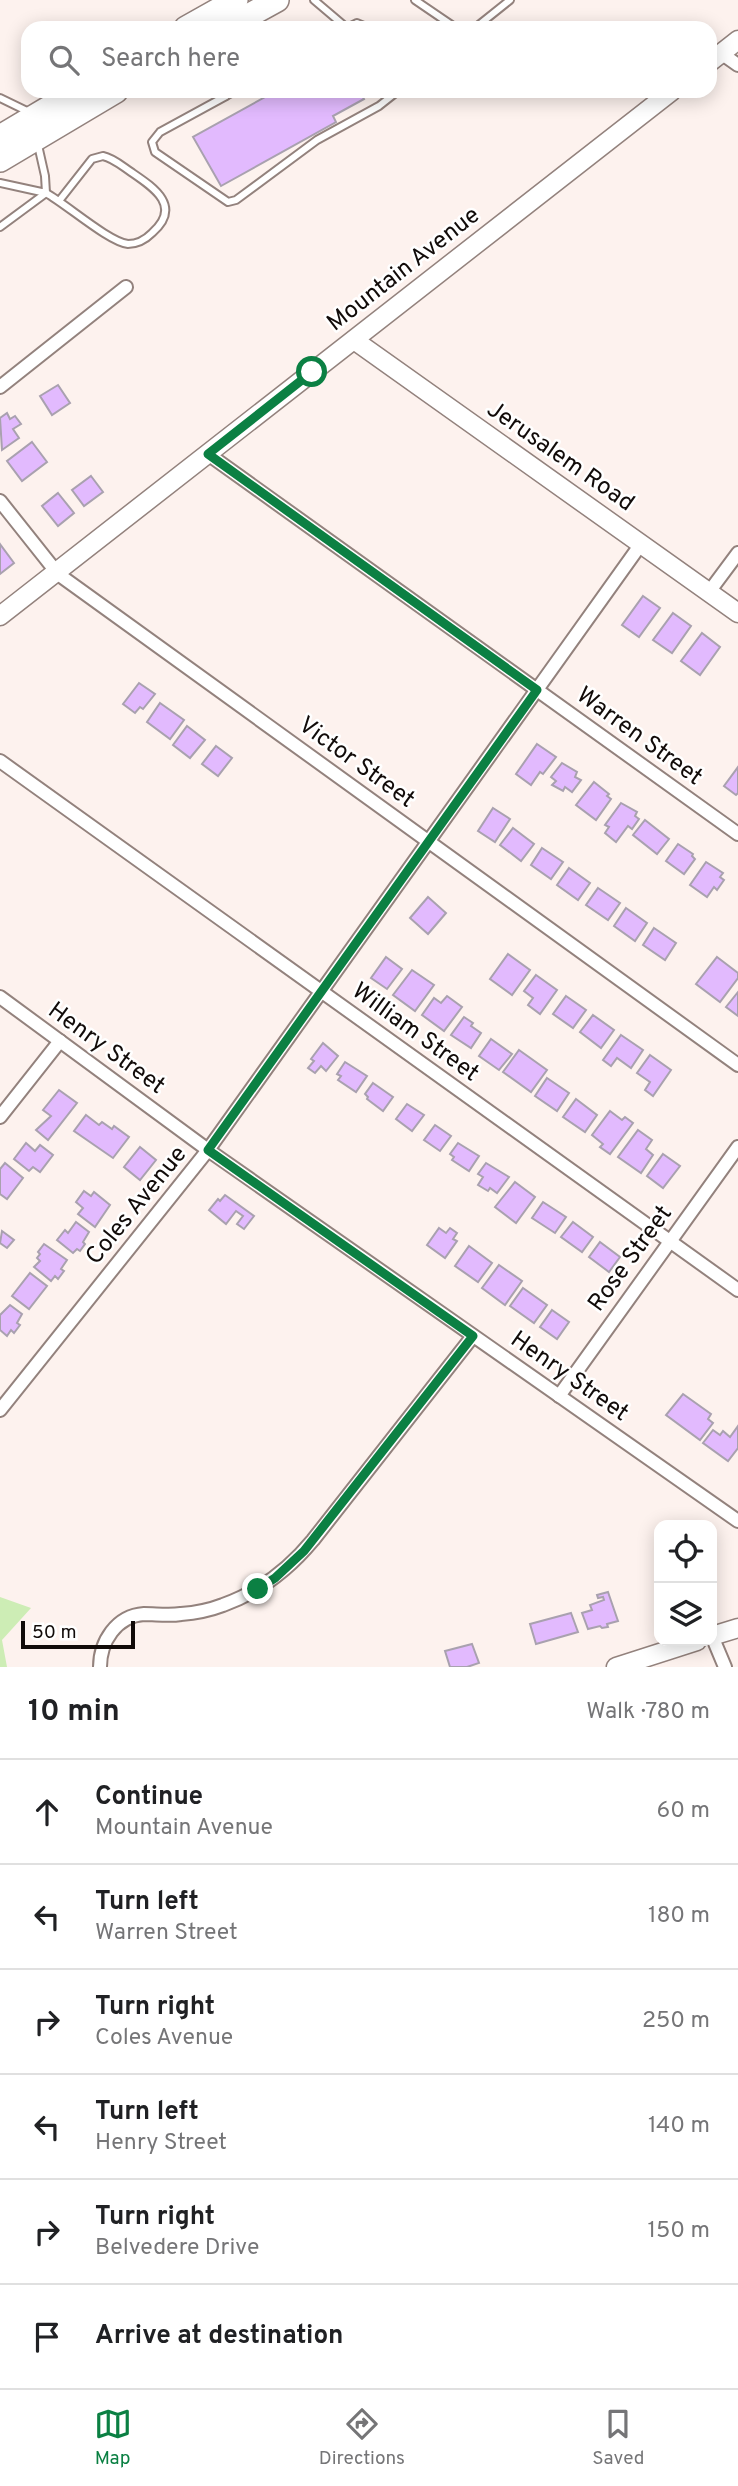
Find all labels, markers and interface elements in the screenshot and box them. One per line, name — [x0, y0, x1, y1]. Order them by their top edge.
search box — [21, 21, 717, 98]
icon: search — [45, 41, 83, 79]
text: Search here — [101, 43, 240, 76]
street label: Mountain Avenue — [322, 201, 486, 339]
route start — [296, 356, 327, 387]
street label: Jerusalem Road — [480, 395, 640, 519]
street label: Warren Street — [570, 681, 708, 793]
street label: Victor Street — [292, 711, 420, 815]
street label: William Street — [346, 977, 484, 1089]
street label: Henry Street — [41, 996, 171, 1102]
street label: Coles Avenue — [80, 1141, 194, 1271]
street label: Rose Street — [582, 1200, 680, 1318]
street label: Henry Street — [504, 1325, 634, 1429]
map controls — [654, 1520, 717, 1646]
button: locate — [654, 1520, 717, 1583]
route end — [242, 1573, 273, 1604]
button: layers — [654, 1583, 717, 1646]
scale bar — [21, 1618, 135, 1650]
text: 50 m — [32, 1621, 77, 1645]
text: 10 min — [28, 1694, 120, 1731]
text: Walk · 780 m — [586, 1698, 710, 1727]
text: Continue — [95, 1781, 203, 1814]
icon: ahead — [28, 1793, 66, 1831]
text: 60 m — [657, 1797, 710, 1826]
text: Mountain Avenue — [95, 1814, 273, 1843]
text: Turn left — [95, 1886, 199, 1919]
icon: left — [28, 1898, 66, 1936]
text: 180 m — [648, 1902, 710, 1931]
text: Warren Street — [95, 1919, 238, 1948]
text: Turn right — [95, 1991, 215, 2024]
icon: right — [28, 2003, 66, 2041]
text: 250 m — [642, 2007, 710, 2036]
text: Coles Avenue — [95, 2024, 233, 2053]
text: Turn left — [95, 2096, 199, 2129]
icon: left — [28, 2108, 66, 2146]
text: 140 m — [648, 2112, 710, 2141]
text: Henry Street — [95, 2129, 227, 2158]
text: Turn right — [95, 2201, 215, 2234]
icon: right — [28, 2213, 66, 2251]
text: 150 m — [648, 2217, 710, 2246]
text: Belvedere Drive — [95, 2234, 259, 2263]
icon: arrive — [28, 2318, 66, 2356]
text: Arrive at destination — [95, 2320, 343, 2353]
tab: Map — [94, 2405, 132, 2471]
tab: Directions — [319, 2405, 405, 2471]
tab: Saved — [592, 2405, 644, 2471]

